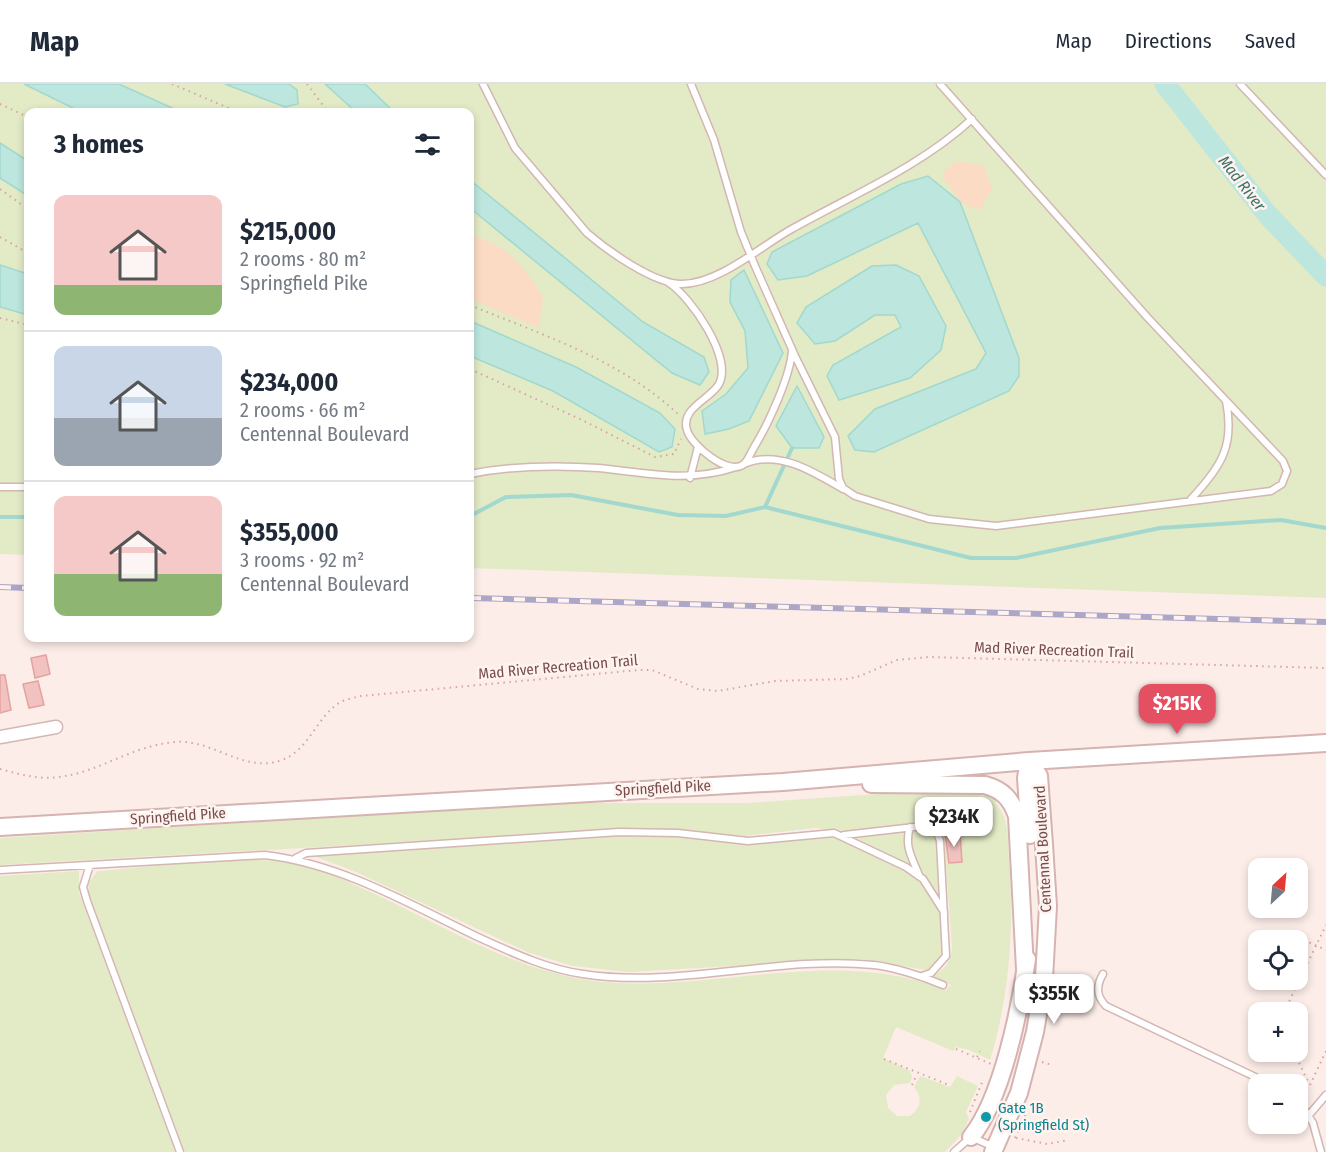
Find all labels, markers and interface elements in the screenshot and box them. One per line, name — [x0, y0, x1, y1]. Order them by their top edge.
text: Map — [30, 25, 79, 58]
text: Map — [1055, 28, 1092, 54]
text: Directions — [1125, 28, 1212, 54]
text: Saved — [1245, 28, 1296, 54]
icon: filters — [411, 128, 444, 161]
text: 3 homes — [54, 129, 144, 160]
water label: Mad River — [1215, 152, 1270, 215]
text: $215,000 — [240, 216, 336, 247]
icon: home — [102, 219, 174, 291]
text: 2 rooms · 80 m² — [240, 247, 366, 271]
text: Springfield Pike — [240, 271, 368, 295]
text: $234,000 — [240, 367, 338, 398]
icon: home — [102, 370, 174, 442]
text: 2 rooms · 66 m² — [240, 398, 366, 422]
text: Centennal Boulevard — [240, 422, 409, 446]
text: $355,000 — [240, 517, 339, 548]
icon: home — [102, 520, 174, 592]
text: 3 rooms · 92 m² — [240, 548, 364, 572]
text: Centennal Boulevard — [240, 572, 409, 596]
street label: Mad River Recreation Trail — [974, 638, 1134, 662]
street label: Mad River Recreation Trail — [478, 651, 638, 683]
pin: $215K — [1135, 684, 1219, 735]
text: $215K — [1153, 691, 1201, 715]
street label: Springfield Pike — [615, 777, 711, 799]
street label: Centennal Boulevard — [1031, 785, 1055, 913]
pin: $234K — [912, 797, 996, 848]
street label: Springfield Pike — [129, 804, 227, 828]
text: $234K — [929, 804, 979, 828]
north arrow — [1248, 858, 1308, 918]
map controls — [1248, 858, 1308, 1134]
button: locate — [1248, 930, 1308, 990]
pin: $355K — [1012, 974, 1096, 1025]
text: $355K — [1029, 981, 1079, 1005]
button: + — [1248, 1002, 1308, 1062]
button: − — [1248, 1074, 1308, 1134]
place label: Gate 1B (Springfield St) — [998, 1099, 1089, 1134]
marker: Gate 1B (Springfield St) — [979, 1110, 993, 1124]

